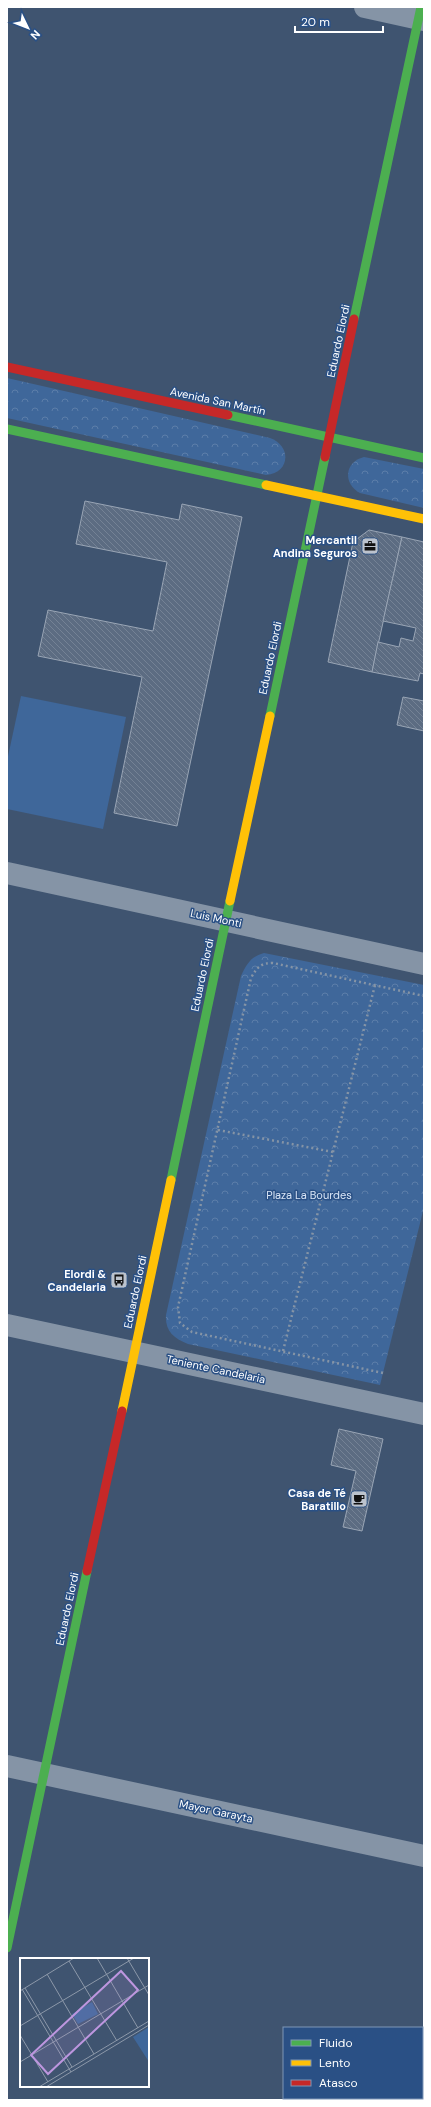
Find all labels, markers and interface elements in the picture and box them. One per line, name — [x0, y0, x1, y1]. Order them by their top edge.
north arrow — [8, 8, 48, 48]
scale bar — [295, 8, 383, 34]
text: 20 m — [301, 14, 330, 30]
text: N — [27, 27, 43, 43]
street label: Eduardo Elordi — [323, 303, 353, 379]
street label: Avenida San Martín — [169, 384, 267, 418]
place label: Mercantil Andina Seguros — [273, 533, 357, 560]
office icon: Mercantil Andina Seguros — [360, 536, 380, 556]
street label: Eduardo Elordi — [255, 620, 285, 696]
street label: Luis Monti — [189, 906, 243, 930]
street label: Eduardo Elordi — [187, 937, 217, 1013]
park label: Plaza La Bourdes — [266, 1188, 352, 1202]
street label: Eduardo Elordi — [120, 1254, 150, 1330]
place label: Elordi & Candelaria — [47, 1267, 106, 1294]
bus stop icon: Elordi & Candelaria — [109, 1270, 129, 1290]
street label: Teniente Candelaria — [165, 1352, 267, 1386]
place label: Casa de Té Baratillo — [288, 1486, 346, 1513]
cafe icon: Casa de Té Baratillo — [349, 1489, 369, 1509]
street label: Eduardo Elordi — [52, 1571, 82, 1647]
street label: Mayor Garayta — [178, 1796, 254, 1826]
inset map — [20, 1958, 149, 2087]
legend — [283, 2027, 423, 2099]
text: Fluido — [319, 2035, 353, 2051]
text: Lento — [319, 2055, 350, 2071]
text: Atasco — [319, 2075, 358, 2091]

